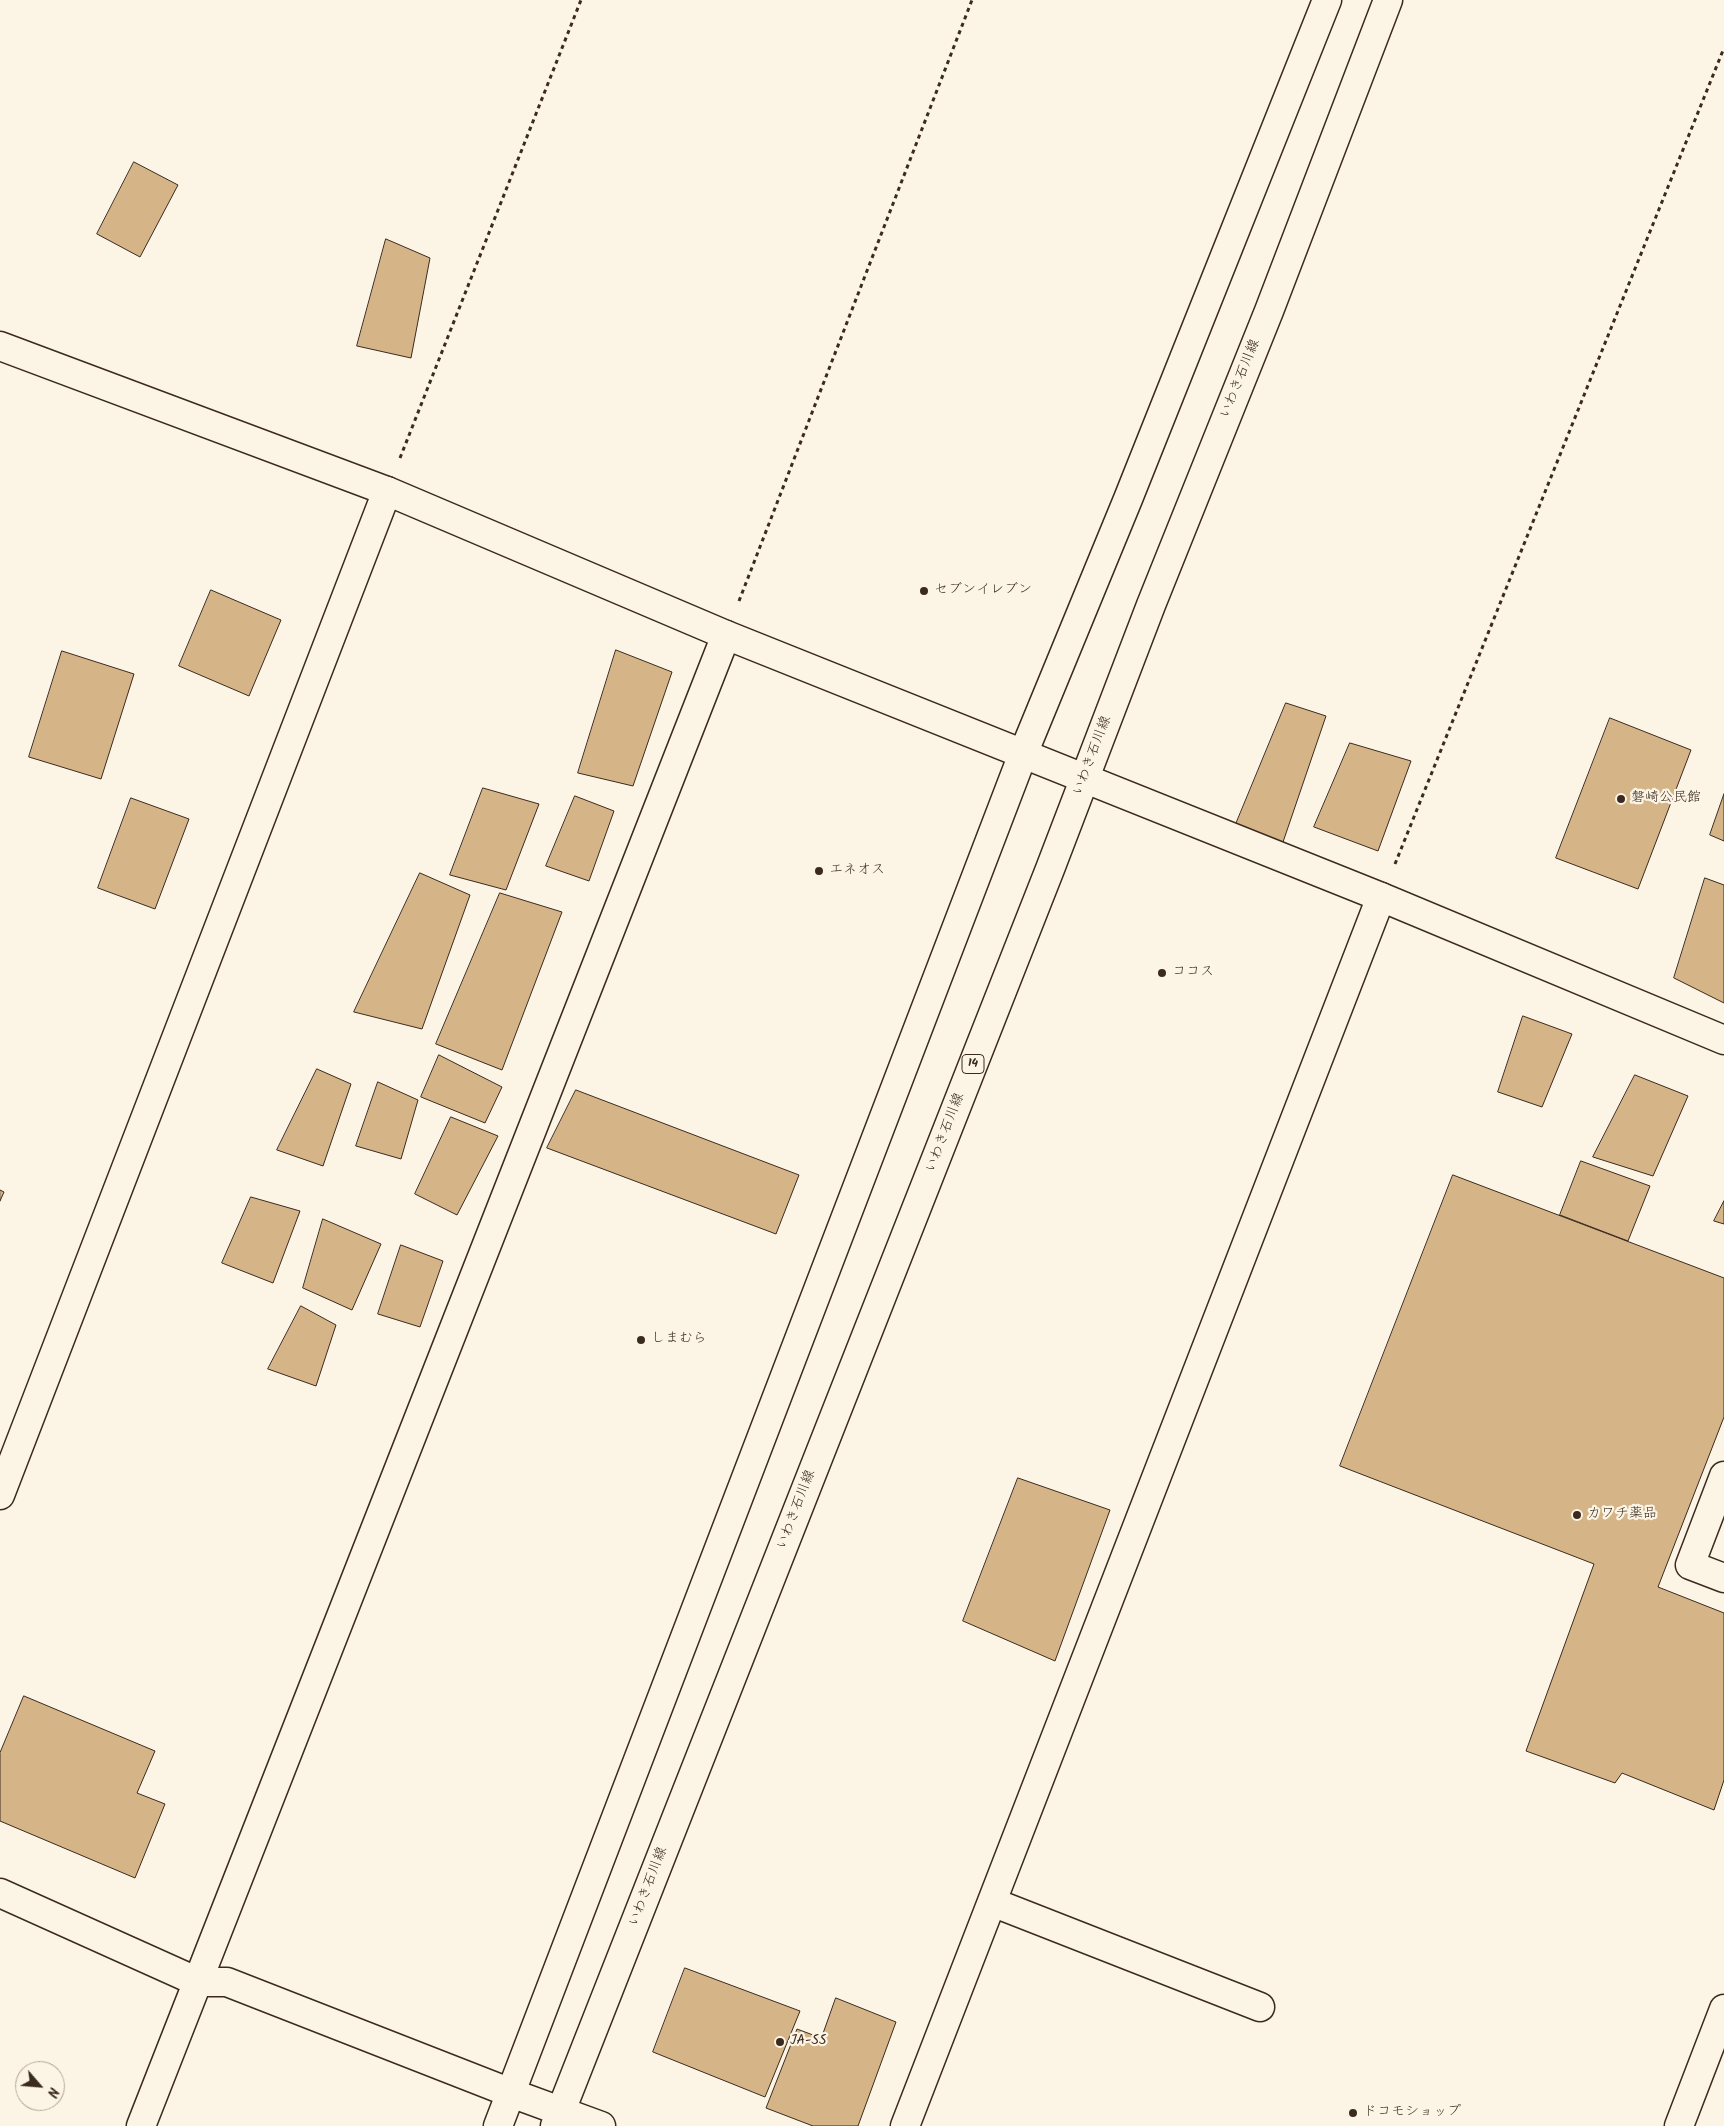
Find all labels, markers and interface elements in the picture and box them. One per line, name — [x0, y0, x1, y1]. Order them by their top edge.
street label: いわき石川線 — [1217, 337, 1265, 421]
place label: セブンイレブン — [934, 583, 1032, 599]
marker: セブンイレブン — [918, 585, 930, 597]
street label: いわき石川線 — [1070, 714, 1116, 798]
place label: 磐崎公民館 — [1631, 791, 1701, 807]
marker: 磐崎公民館 — [1615, 793, 1627, 805]
place label: エネオス — [829, 863, 885, 879]
marker: エネオス — [813, 865, 825, 877]
place label: ココス — [1172, 965, 1214, 981]
marker: ココス — [1156, 967, 1168, 979]
road number: 14 — [962, 1054, 984, 1074]
street label: いわき石川線 — [923, 1091, 969, 1175]
place label: しまむら — [651, 1332, 707, 1348]
marker: しまむら — [635, 1334, 647, 1346]
street label: いわき石川線 — [774, 1468, 820, 1552]
place label: カワチ薬品 — [1587, 1507, 1657, 1523]
marker: カワチ薬品 — [1571, 1509, 1583, 1521]
street label: いわき石川線 — [626, 1845, 672, 1929]
place label: JA-SS — [790, 2034, 826, 2050]
marker: JA-SS — [774, 2036, 786, 2048]
north arrow — [15, 2061, 65, 2111]
text: N — [41, 2083, 64, 2101]
place label: ドコモショップ — [1363, 2105, 1461, 2121]
marker: ドコモショップ — [1347, 2107, 1359, 2119]

